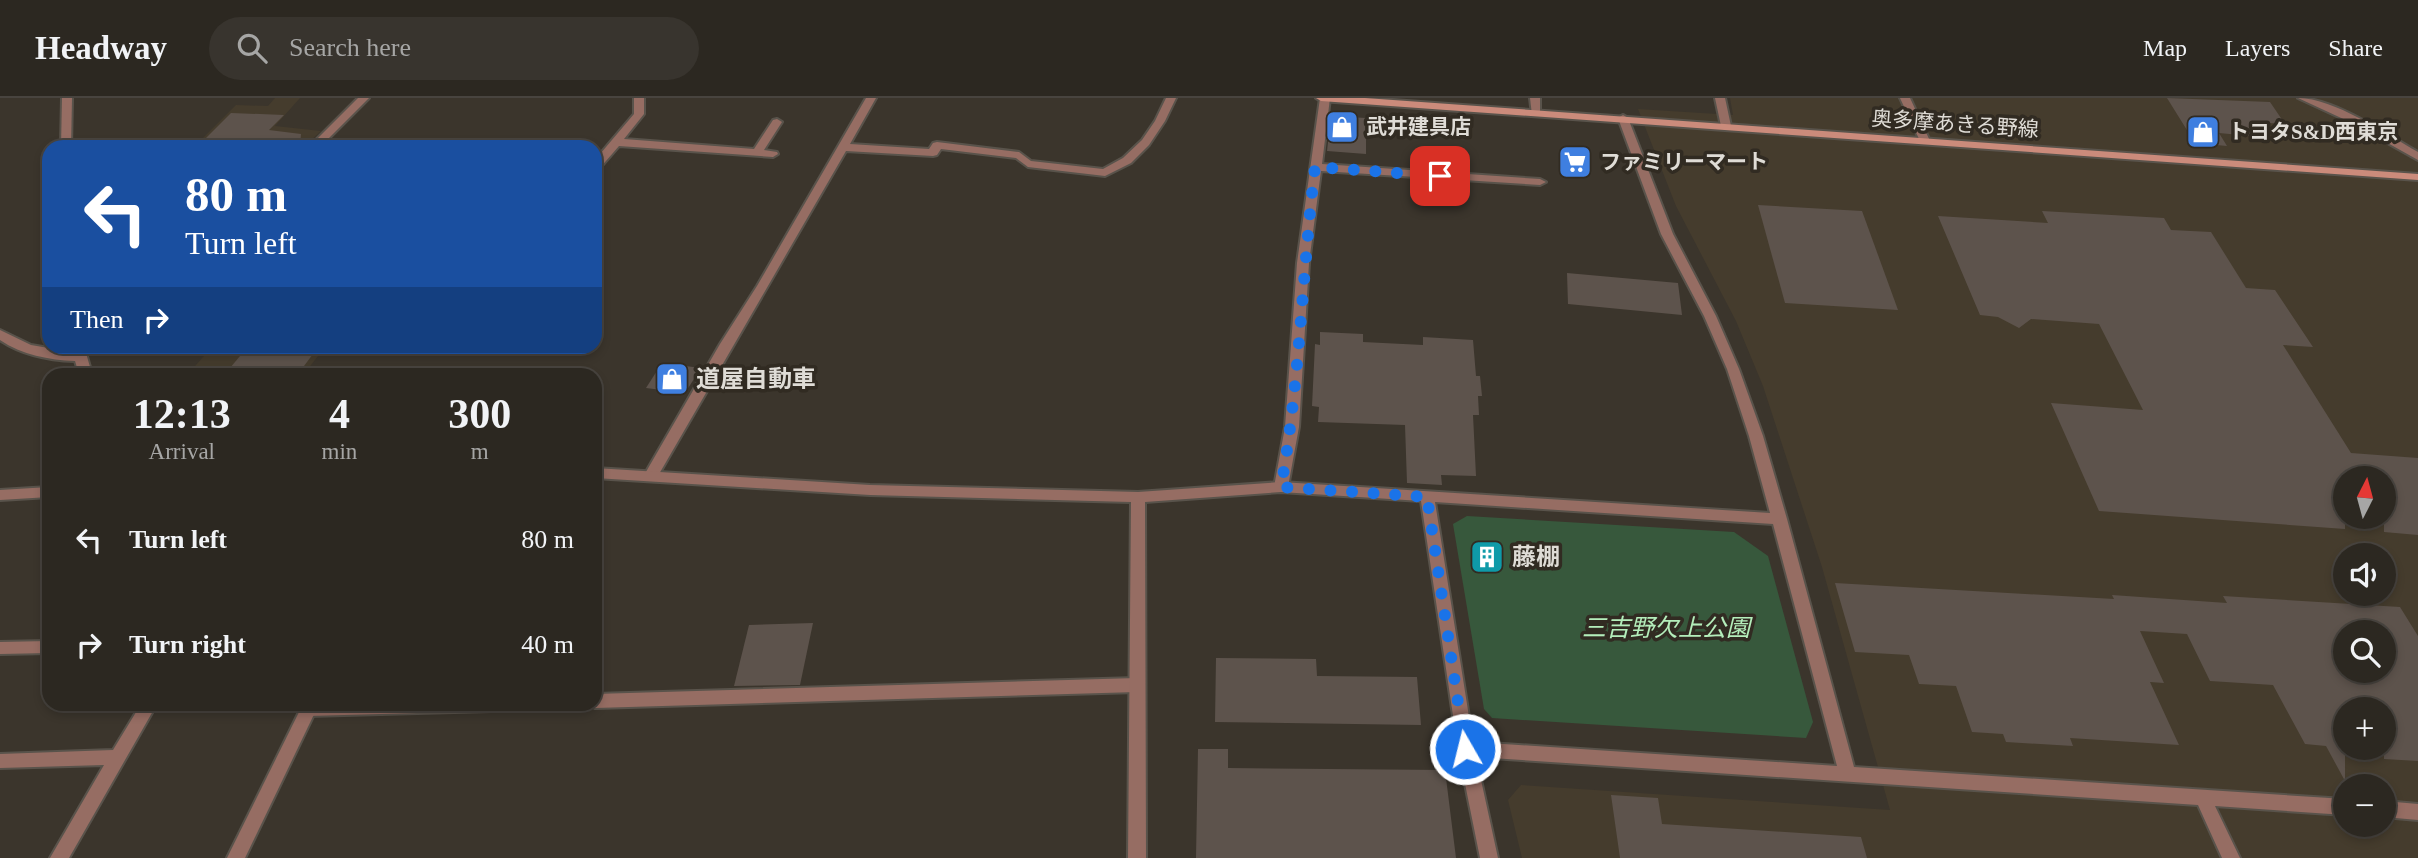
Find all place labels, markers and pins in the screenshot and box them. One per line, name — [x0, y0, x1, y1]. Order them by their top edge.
shop icon: 武井建具店 — [1323, 108, 1361, 146]
shop icon: トヨタS&D西東京 — [2184, 113, 2222, 151]
place label: 武井建具店 — [1366, 115, 1471, 139]
place label: トヨタS&D西東京 — [2228, 120, 2398, 144]
supermarket icon: ファミリーマート — [1556, 143, 1594, 181]
pin — [1410, 146, 1470, 206]
place label: ファミリーマート — [1600, 150, 1768, 174]
shop icon: 道屋自動車 — [653, 360, 691, 398]
place label: 道屋自動車 — [696, 366, 816, 392]
building icon: 藤棚 — [1468, 538, 1506, 576]
place label: 藤棚 — [1512, 544, 1560, 570]

